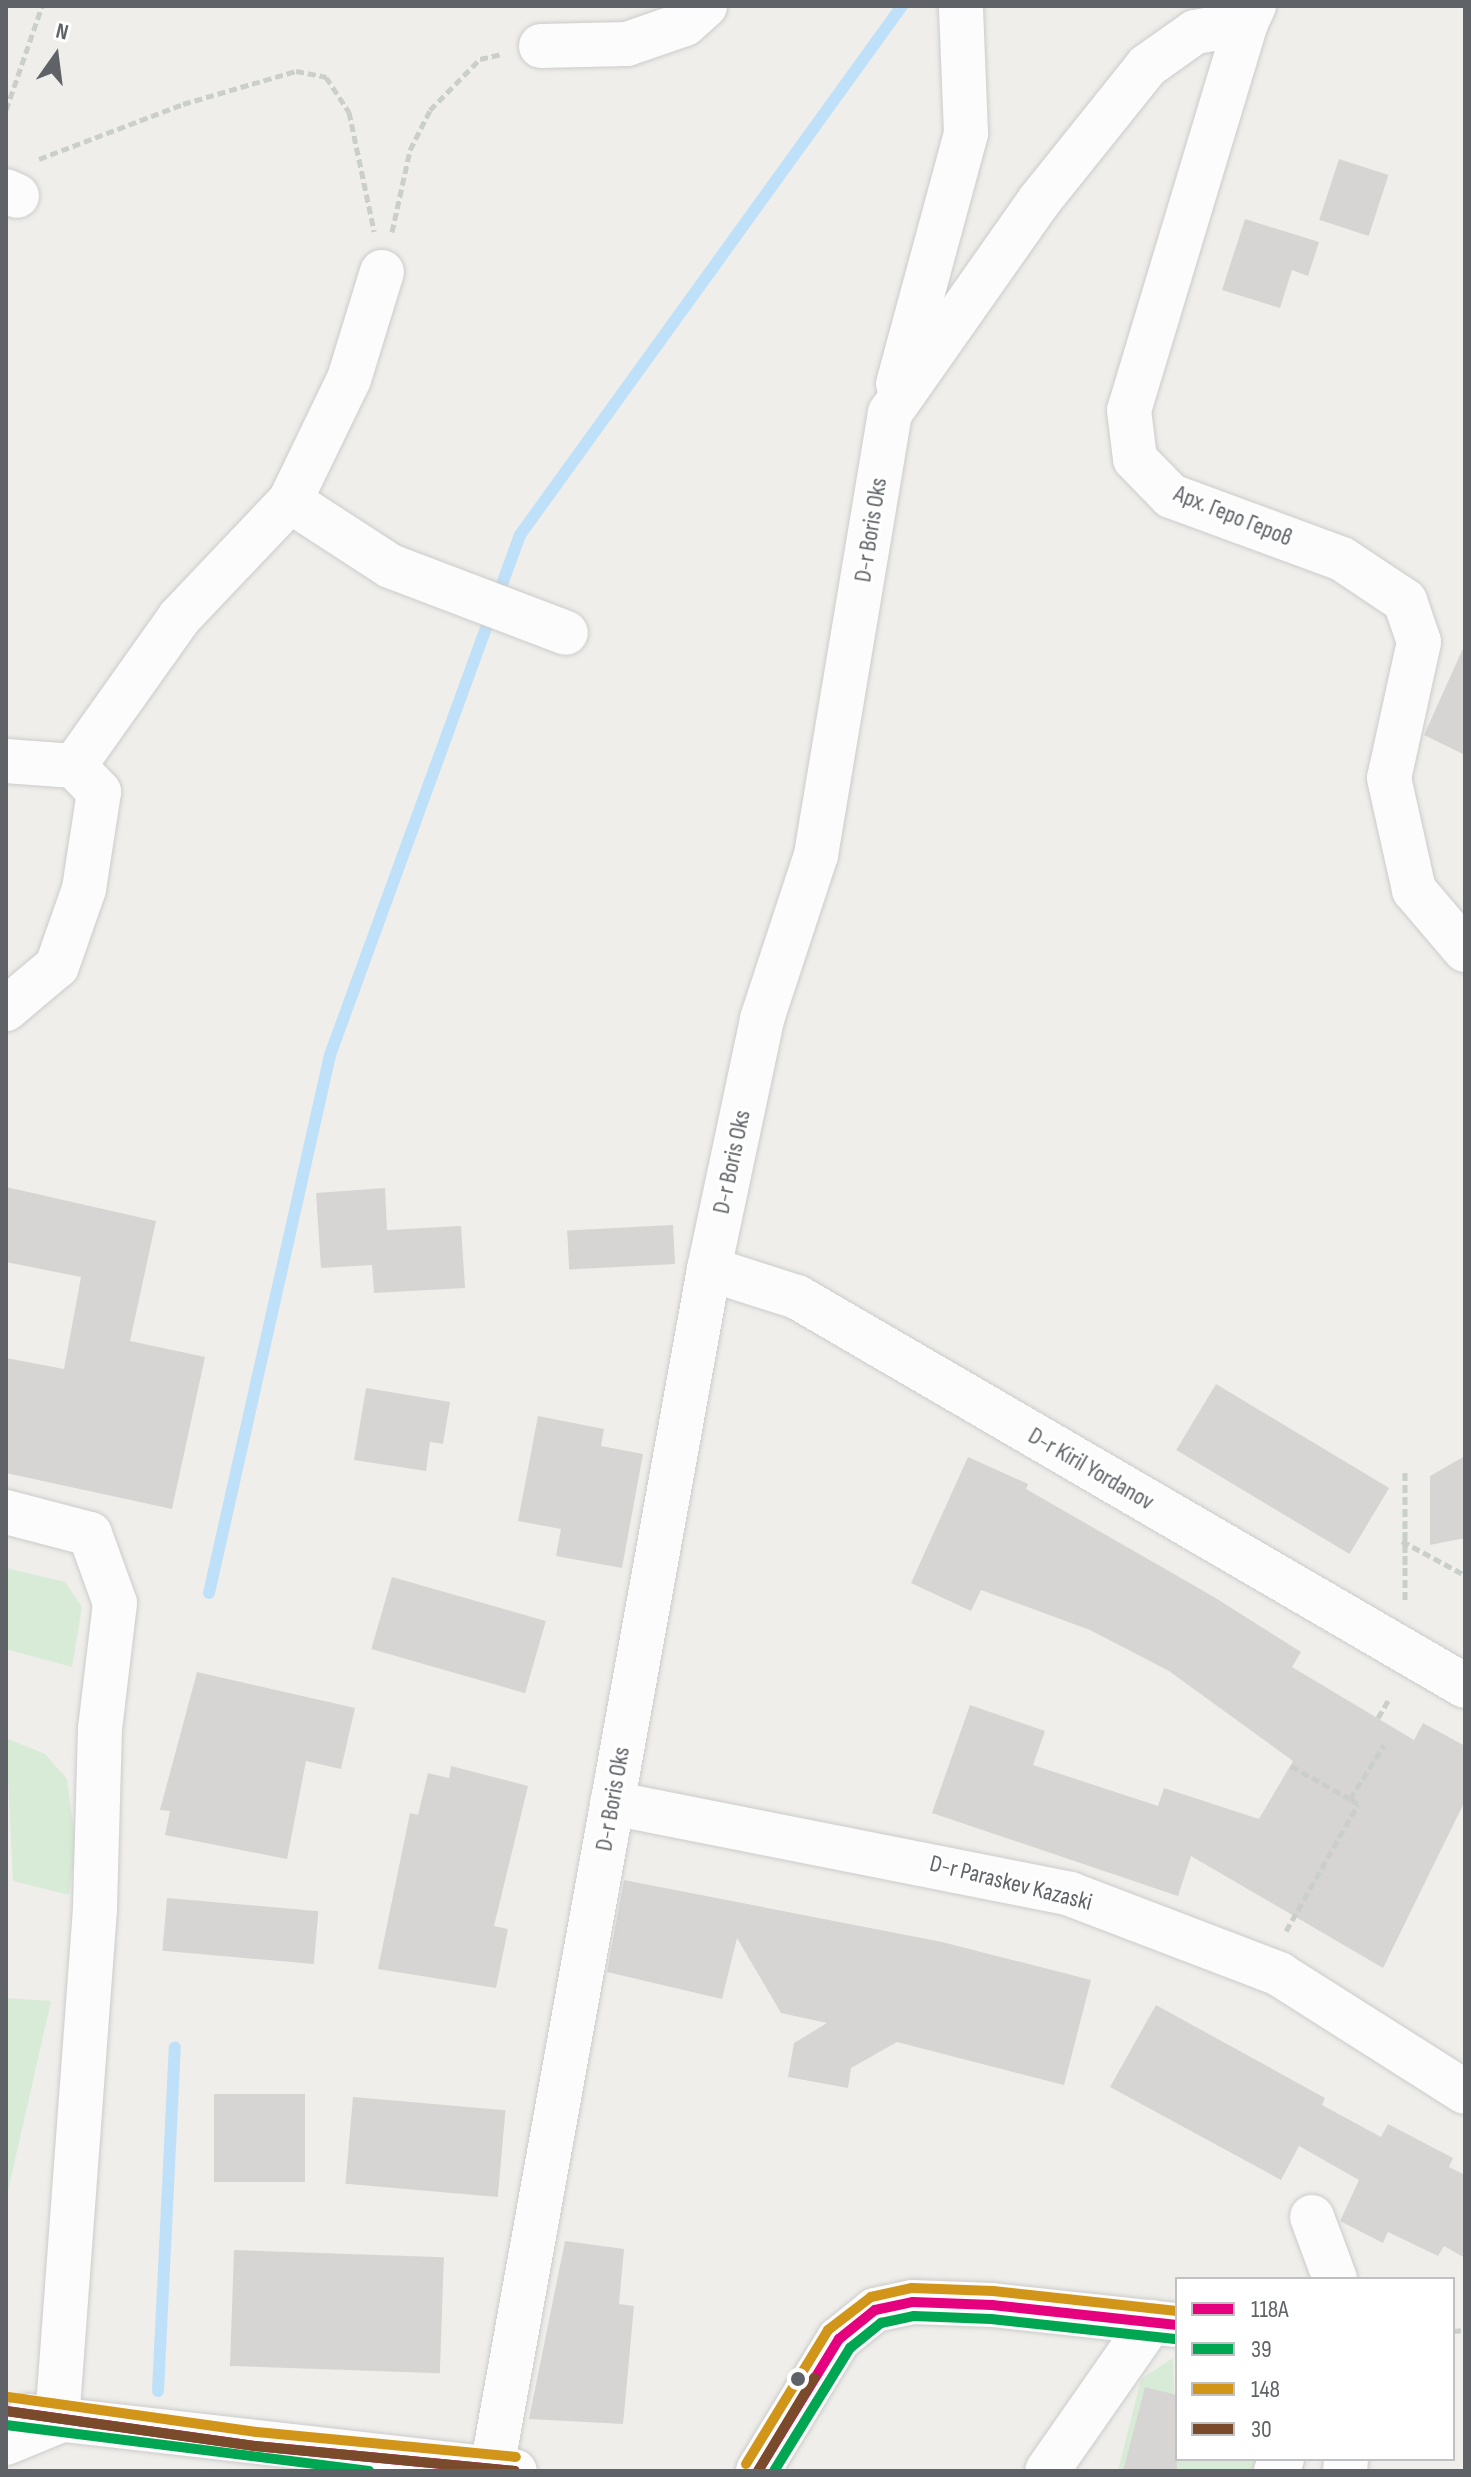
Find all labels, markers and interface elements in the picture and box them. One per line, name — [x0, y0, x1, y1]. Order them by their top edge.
north arrow — [16, 16, 96, 96]
text: N — [53, 18, 71, 47]
street label: D-r Boris Oks — [849, 476, 893, 584]
street label: Арх. Геро Геров — [1170, 479, 1296, 553]
street label: D-r Boris Oks — [707, 1108, 757, 1216]
street label: D-r Kiril Yordanov — [1023, 1421, 1159, 1517]
street label: D-r Boris Oks — [590, 1745, 636, 1853]
street label: D-r Paraskev Kazaski — [927, 1849, 1095, 1917]
legend — [1175, 2277, 1455, 2461]
text: 118А — [1251, 2295, 1289, 2324]
text: 39 — [1251, 2335, 1272, 2364]
unlabelled marker — [790, 2371, 806, 2387]
text: 148 — [1251, 2375, 1280, 2404]
text: 30 — [1251, 2415, 1272, 2444]

